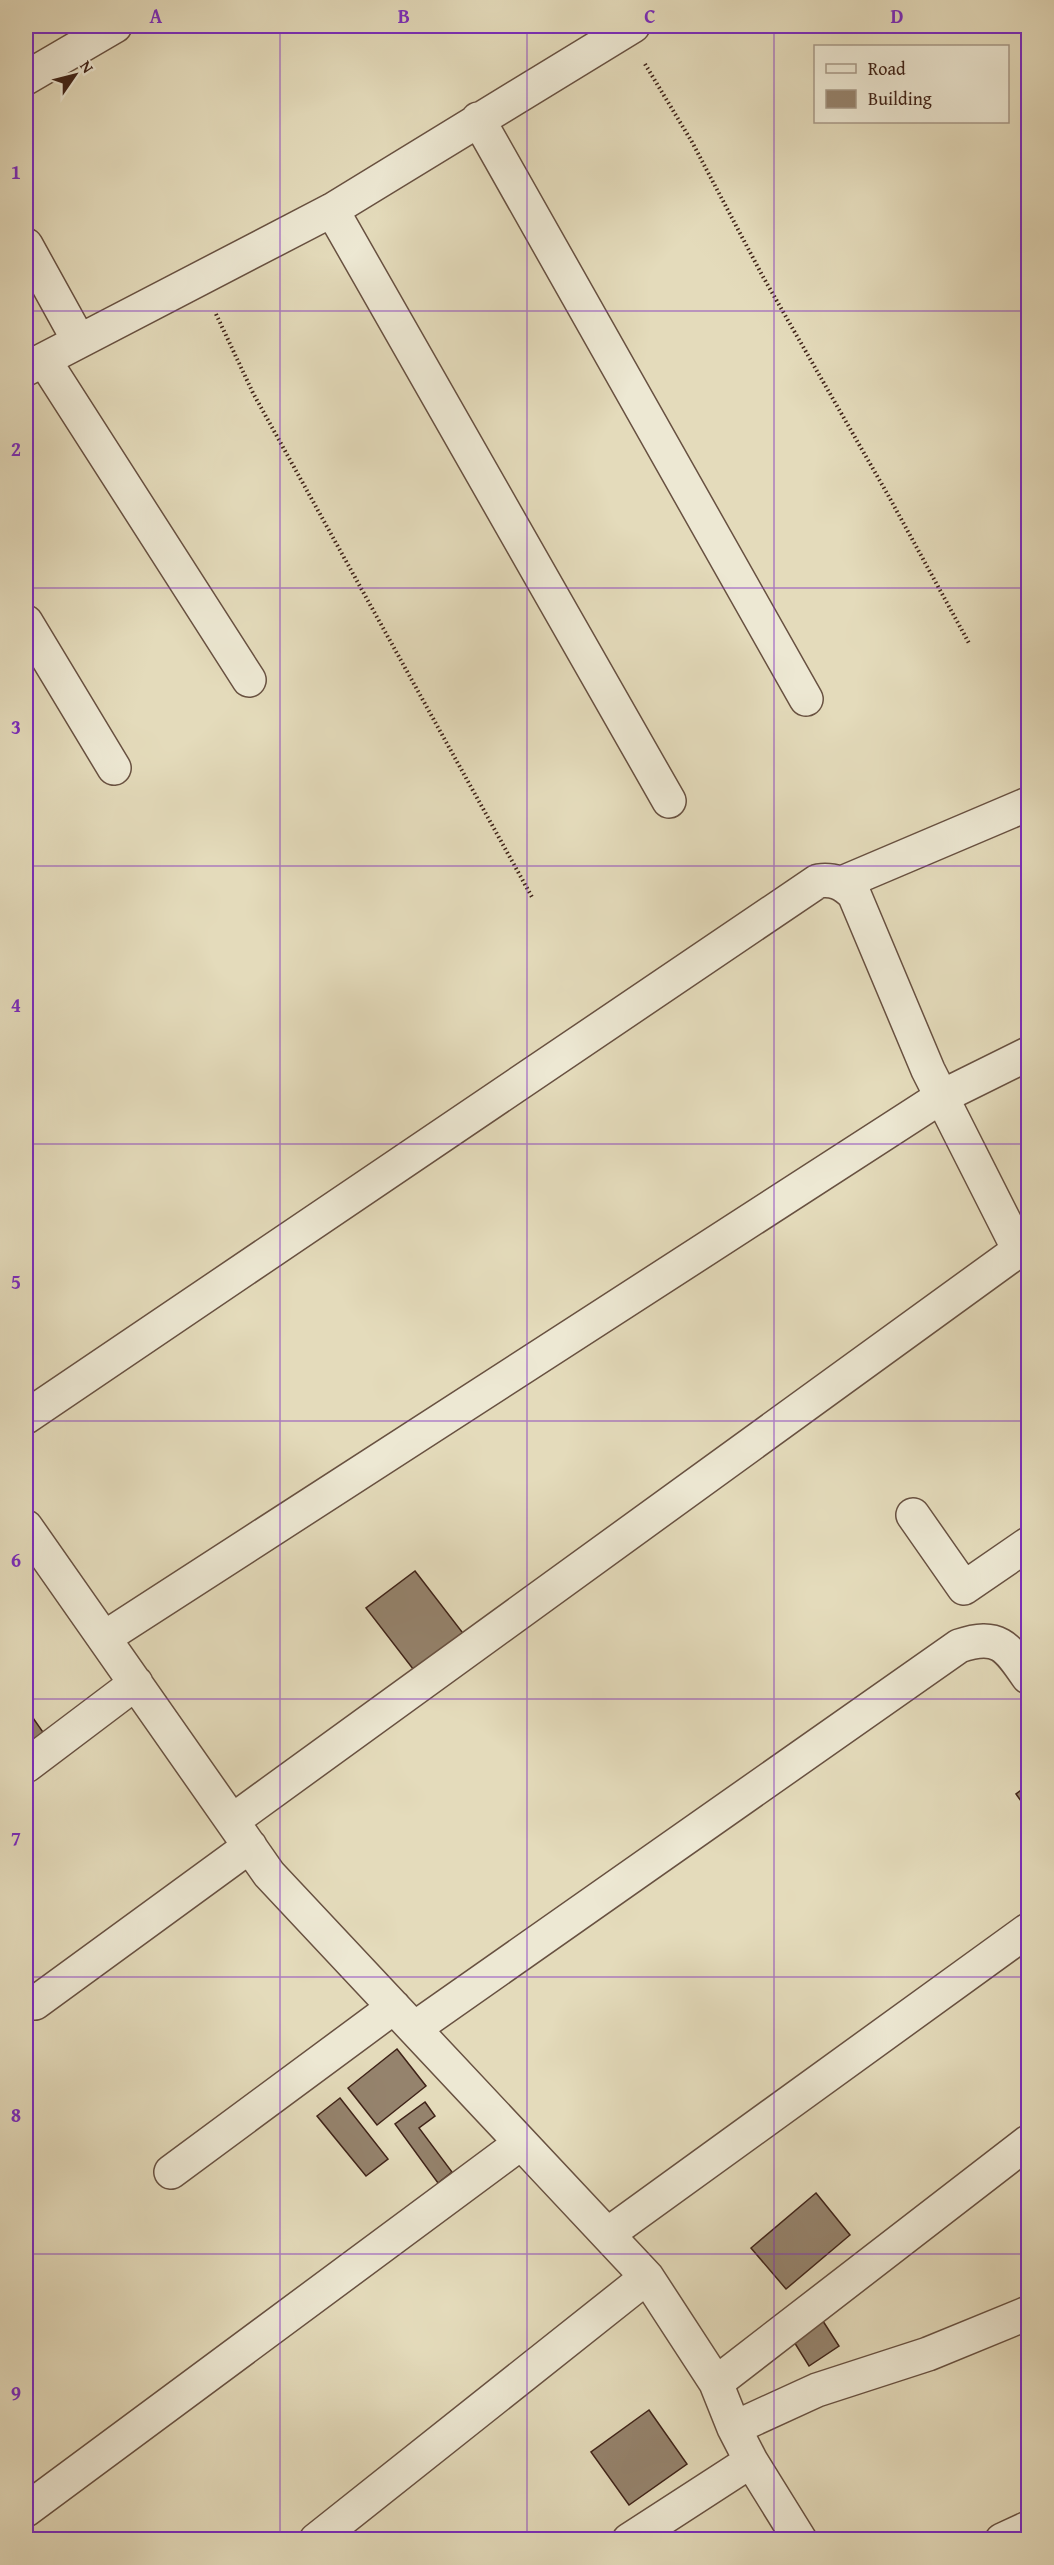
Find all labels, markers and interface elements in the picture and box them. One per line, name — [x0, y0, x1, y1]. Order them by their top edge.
text: A — [150, 1, 163, 30]
text: B — [398, 1, 410, 30]
text: C — [644, 1, 656, 30]
text: D — [890, 1, 904, 30]
north arrow — [45, 45, 105, 105]
legend — [814, 45, 1009, 123]
text: N — [74, 55, 100, 78]
text: Road — [868, 55, 906, 82]
text: Building — [868, 85, 932, 112]
text: 1 — [11, 157, 21, 186]
text: 2 — [11, 434, 21, 463]
text: 3 — [11, 712, 21, 741]
text: 4 — [11, 990, 21, 1019]
text: 5 — [11, 1267, 21, 1296]
text: 6 — [11, 1545, 21, 1574]
text: 7 — [11, 1823, 21, 1852]
text: 8 — [11, 2100, 21, 2129]
text: 9 — [11, 2378, 21, 2407]

